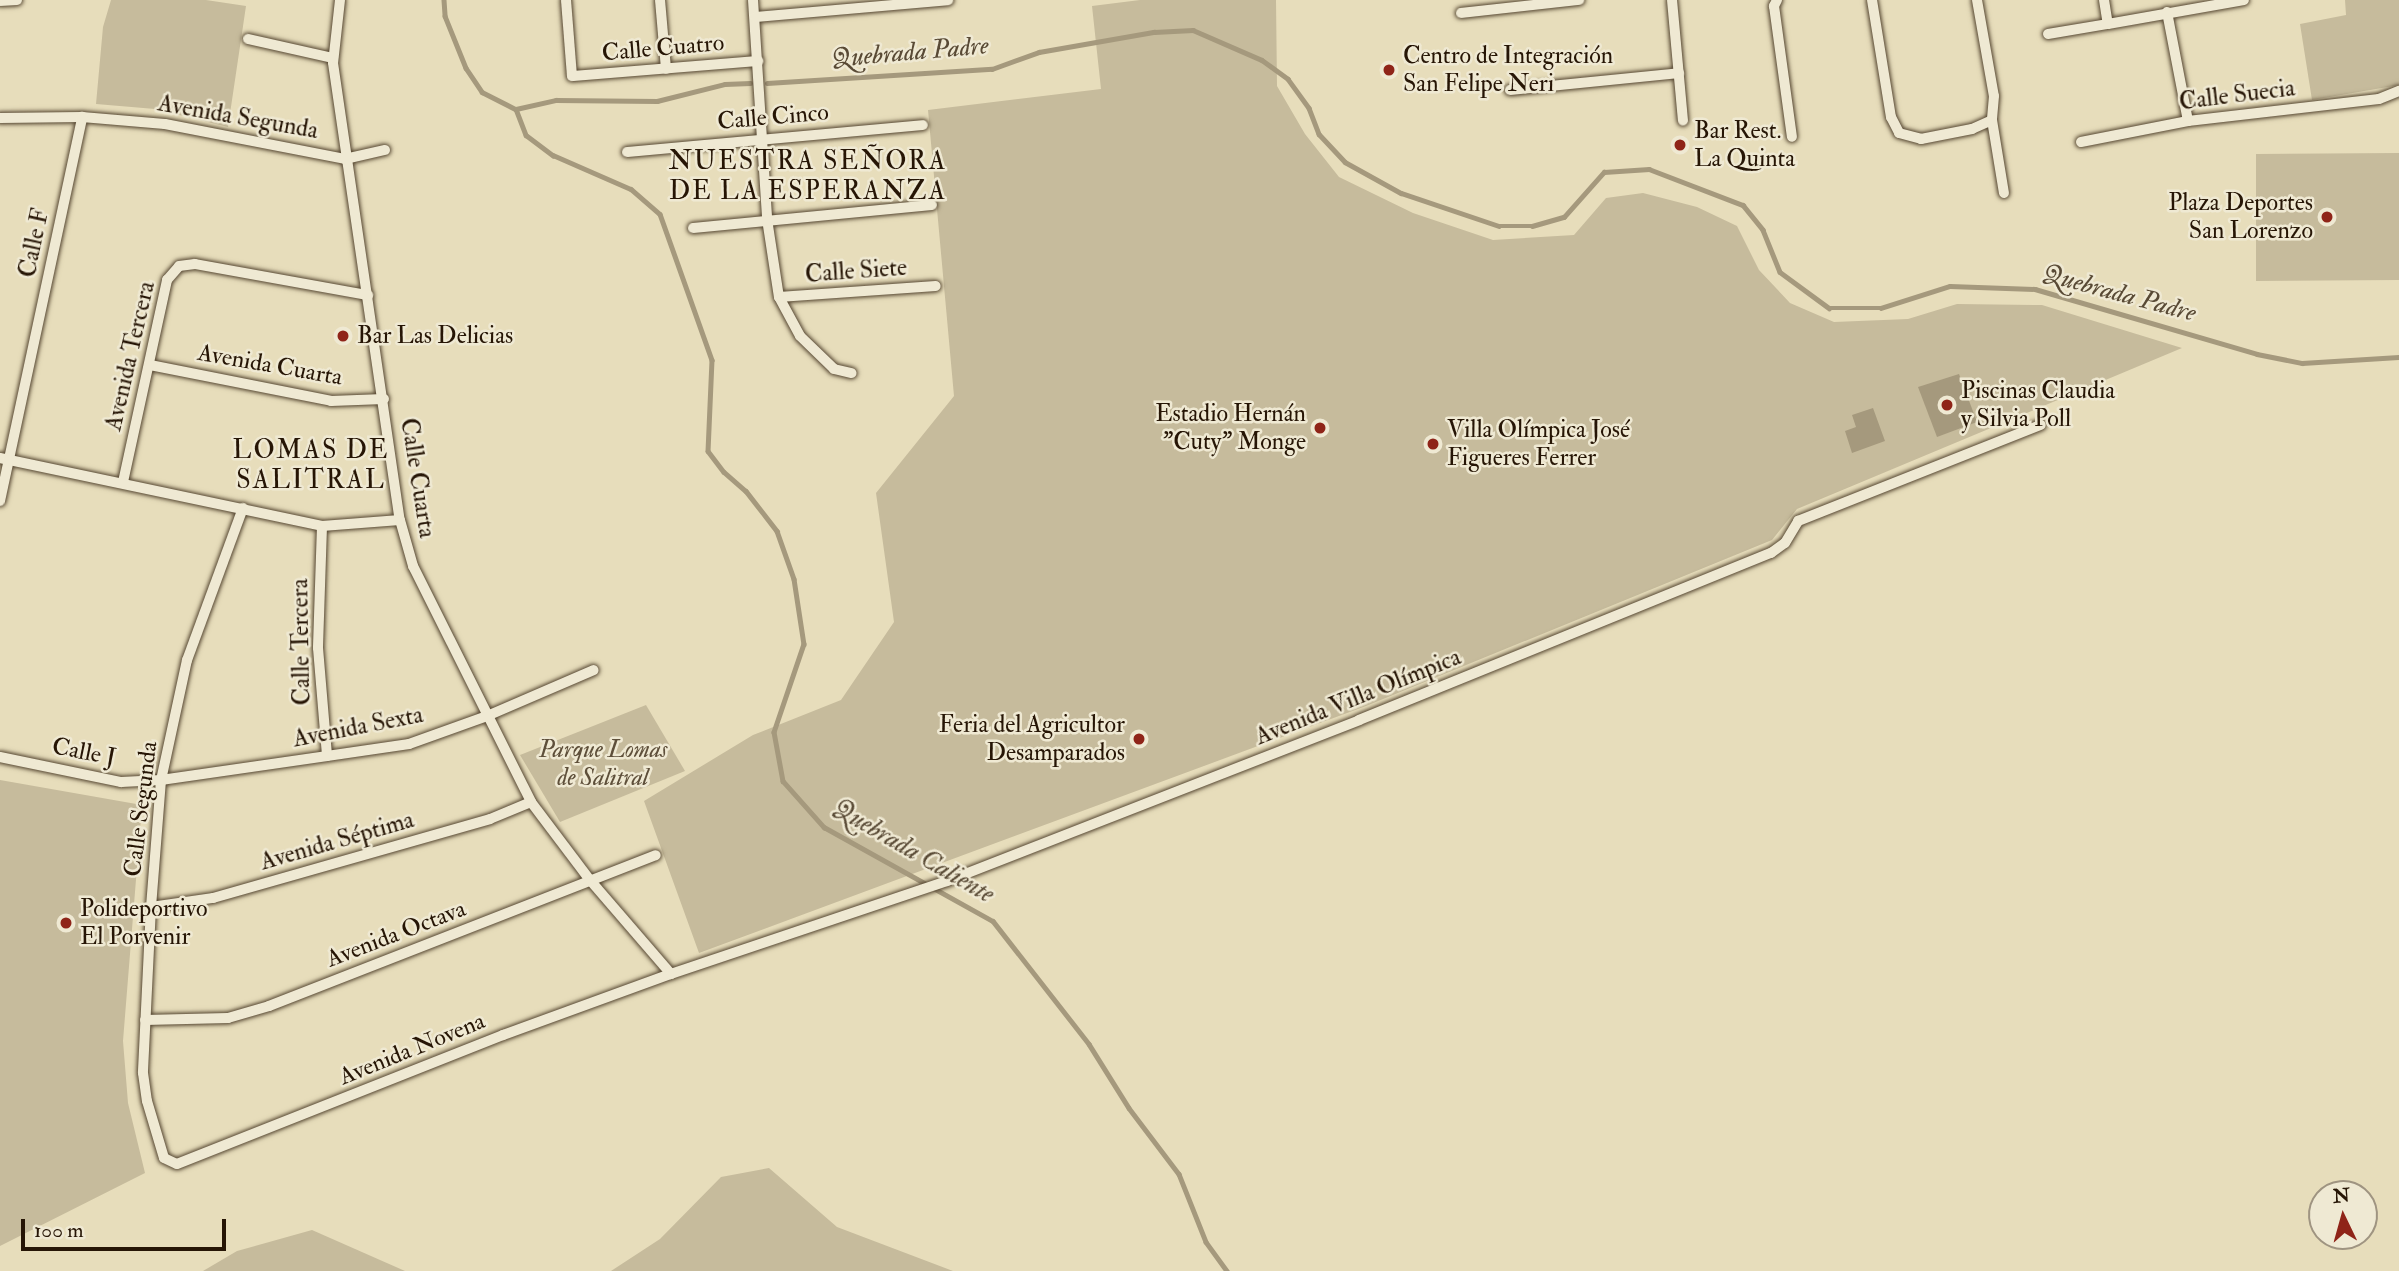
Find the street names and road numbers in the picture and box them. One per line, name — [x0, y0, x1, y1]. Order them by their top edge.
street label: Calle Cuatro — [601, 28, 725, 68]
street label: Calle Suecia — [2178, 74, 2296, 116]
street label: Avenida Segunda — [156, 89, 320, 145]
street label: Calle Cinco — [716, 98, 830, 136]
street label: Calle F — [13, 206, 55, 280]
street label: Calle Siete — [804, 253, 908, 289]
street label: Avenida Tercera — [99, 279, 161, 433]
street label: Avenida Cuarta — [195, 338, 345, 392]
street label: Calle Cuarta — [394, 416, 442, 540]
street label: Calle Tercera — [285, 578, 317, 706]
street label: Avenida Villa Olímpica — [1251, 643, 1465, 751]
street label: Avenida Sexta — [291, 700, 425, 754]
street label: Calle J — [50, 732, 118, 772]
street label: Calle Segunda — [118, 740, 164, 878]
street label: Avenida Séptima — [257, 805, 417, 877]
street label: Avenida Octava — [322, 894, 470, 974]
street label: Avenida Novena — [335, 1007, 489, 1091]

